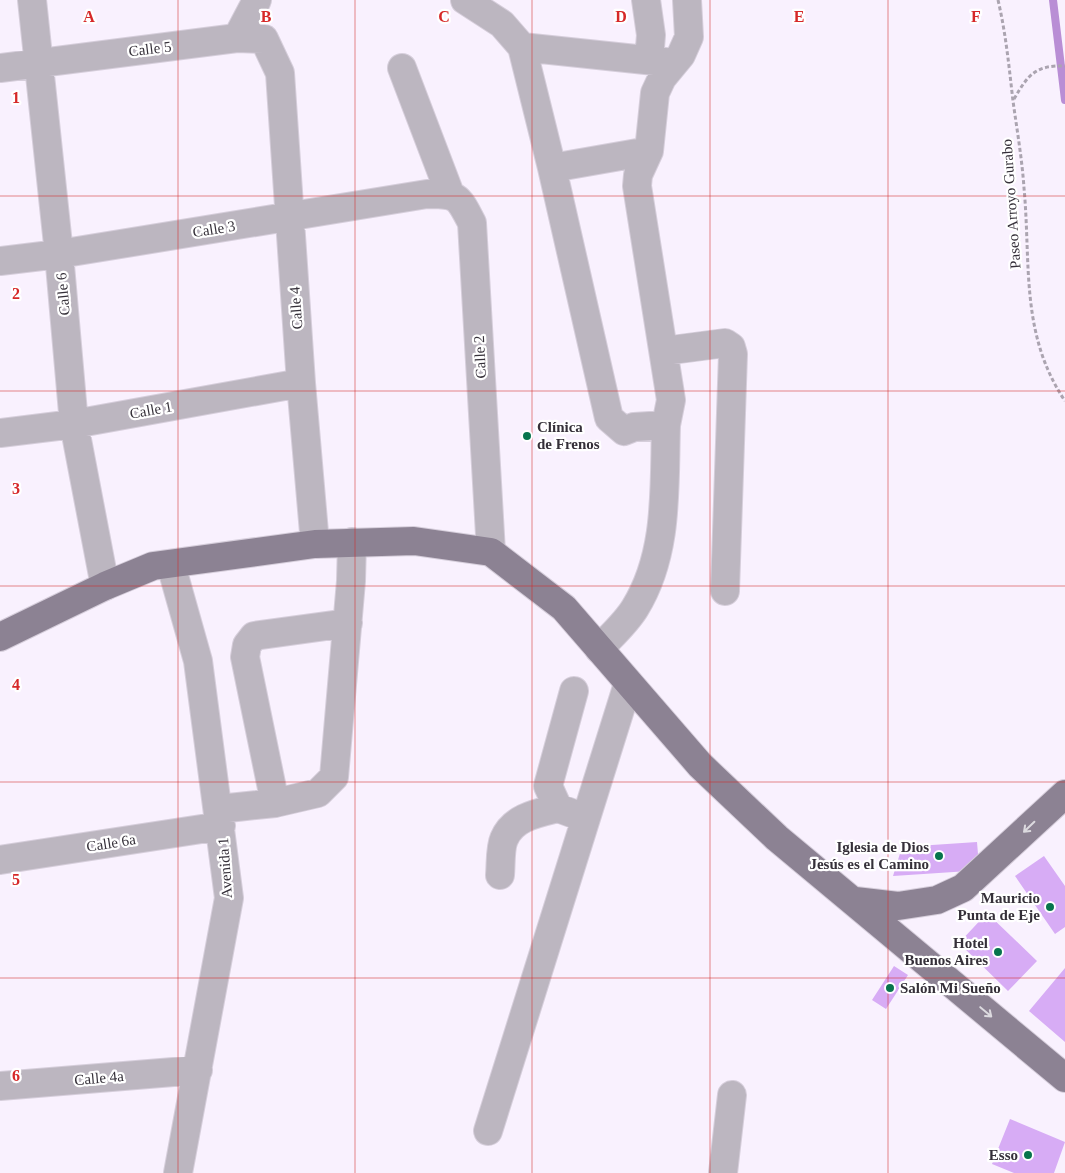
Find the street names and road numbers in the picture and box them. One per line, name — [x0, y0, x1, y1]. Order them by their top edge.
street label: Calle 5 — [128, 38, 172, 60]
street label: Paseo Arroyo Gurabo — [998, 139, 1024, 269]
street label: Calle 3 — [192, 218, 236, 240]
street label: Calle 6 — [53, 271, 73, 316]
street label: Calle 4 — [286, 286, 305, 330]
street label: Calle 2 — [471, 335, 489, 379]
street label: Calle 1 — [128, 398, 174, 422]
street label: Calle 6a — [85, 831, 137, 855]
street label: Avenida 1 — [215, 837, 235, 899]
street label: Calle 4a — [74, 1068, 125, 1088]

